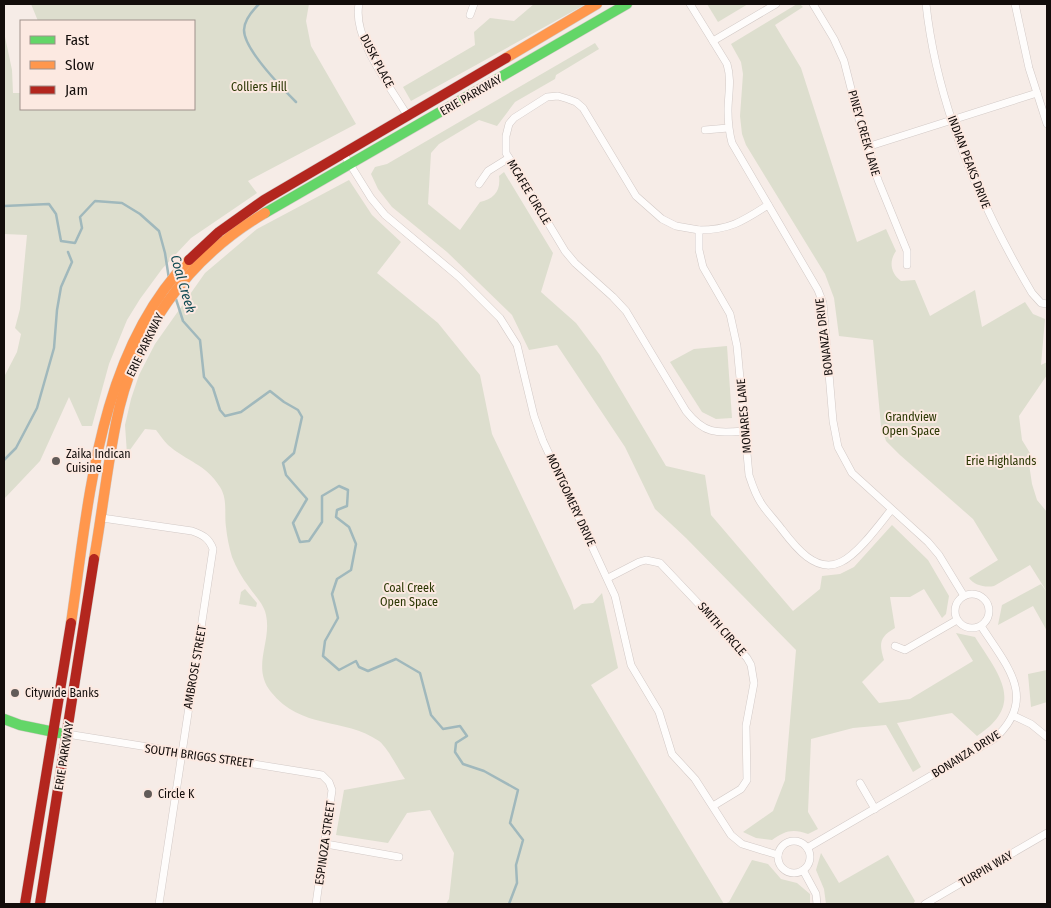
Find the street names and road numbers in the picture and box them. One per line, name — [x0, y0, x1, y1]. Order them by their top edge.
street label: DUSK PLACE — [357, 32, 397, 90]
street label: ERIE PARKWAY — [438, 72, 504, 118]
street label: PINEY CREEK LANE — [845, 88, 883, 178]
street label: INDIAN PEAKS DRIVE — [945, 113, 993, 211]
street label: MCAFEE CIRCLE — [504, 157, 554, 227]
street label: BONANZA DRIVE — [812, 297, 836, 377]
street label: ERIE PARKWAY — [124, 311, 166, 379]
street label: MONARES LANE — [734, 378, 754, 454]
street label: MONTGOMERY DRIVE — [543, 452, 599, 549]
street label: SMITH CIRCLE — [695, 600, 749, 659]
street label: AMBROSE STREET — [181, 624, 209, 710]
street label: ERIE PARKWAY — [52, 721, 76, 791]
street label: BONANZA DRIVE — [929, 727, 1003, 781]
street label: SOUTH BRIGGS STREET — [144, 741, 255, 771]
street label: ESPINOZA STREET — [312, 800, 338, 886]
street label: TURPIN WAY — [957, 848, 1015, 890]

